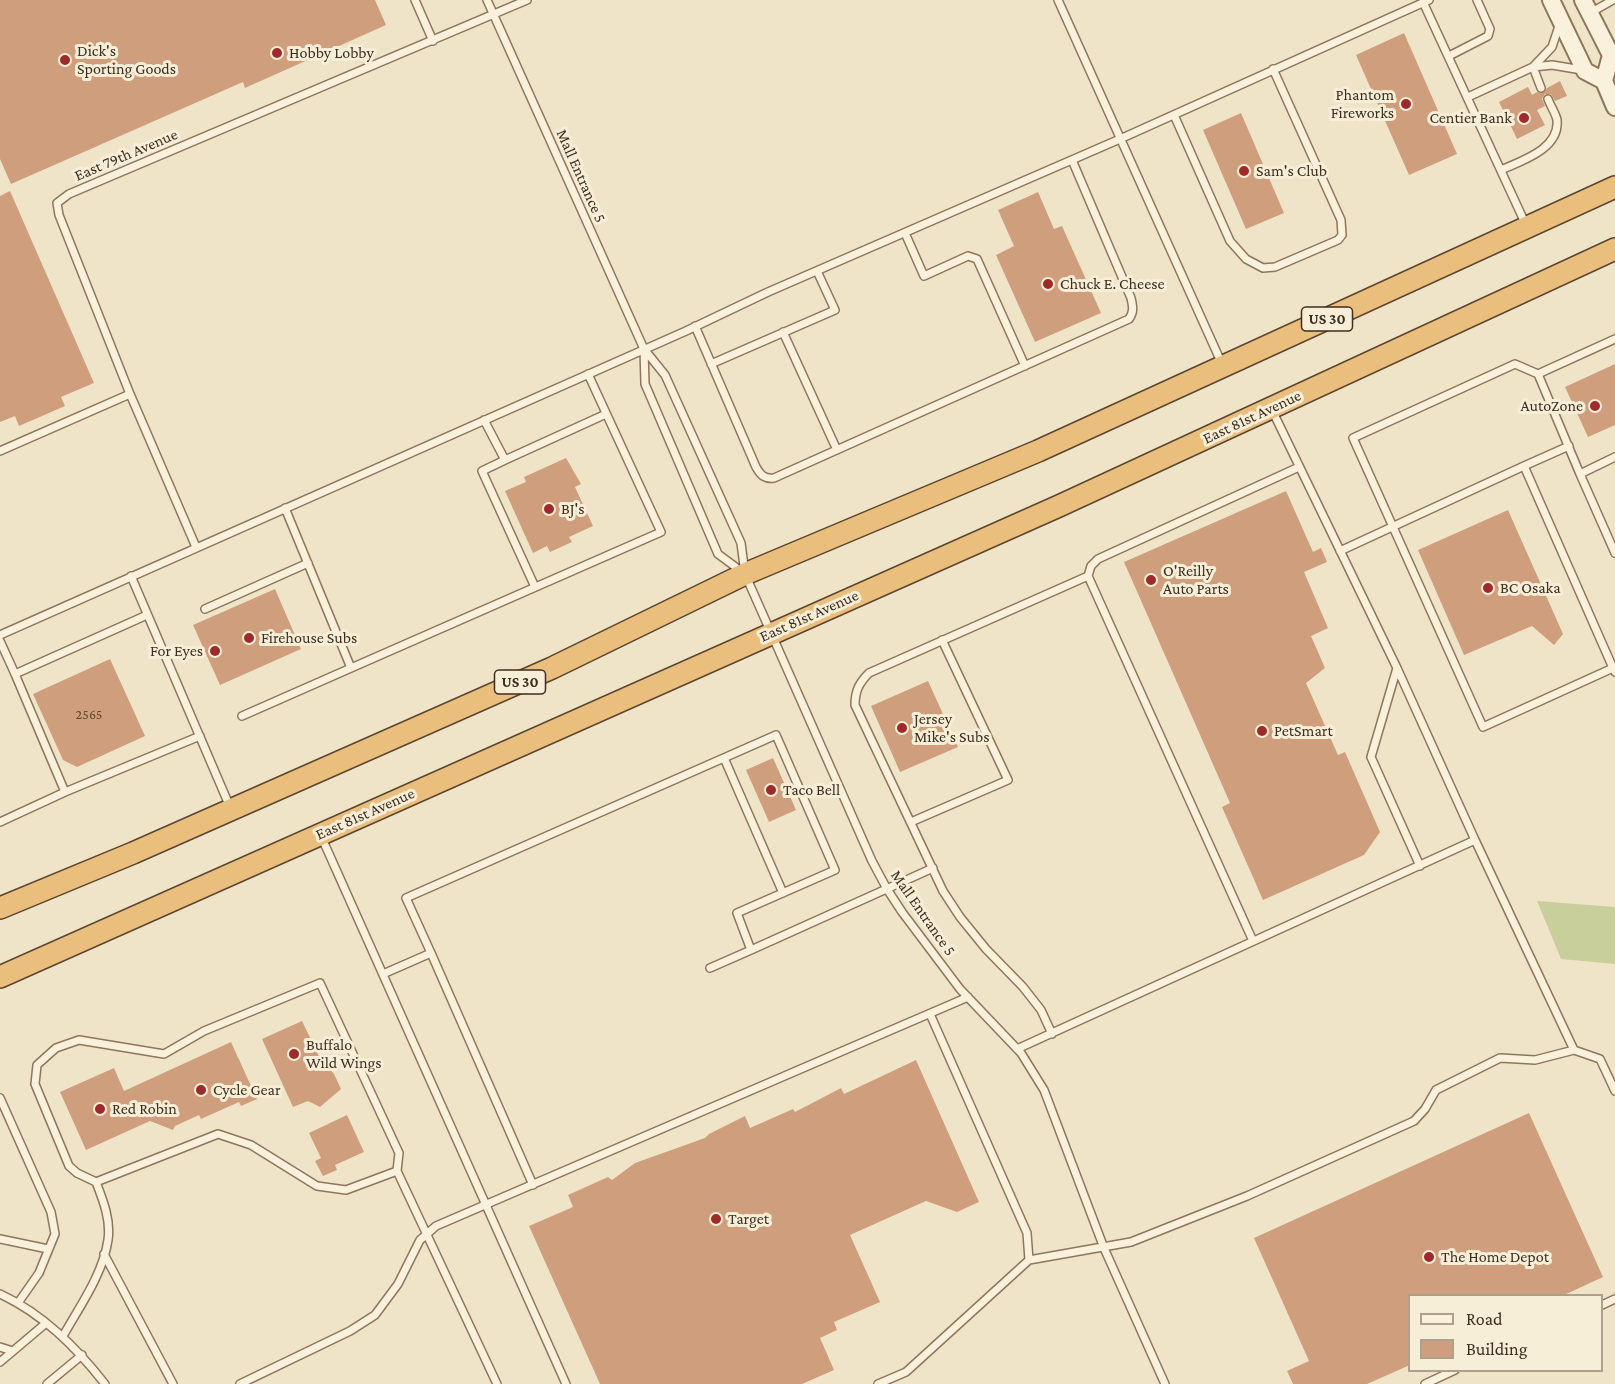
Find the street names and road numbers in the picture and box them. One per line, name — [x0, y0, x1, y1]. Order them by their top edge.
street label: East 79th Avenue — [72, 125, 180, 185]
street label: Mall Entrance 5 — [552, 126, 610, 226]
road number: US 30 — [1302, 307, 1352, 331]
street label: East 81st Avenue — [1200, 386, 1304, 448]
street label: East 81st Avenue — [757, 586, 861, 646]
road number: US 30 — [494, 670, 546, 694]
street label: East 81st Avenue — [313, 784, 417, 844]
street label: Mall Entrance 5 — [886, 866, 960, 960]

